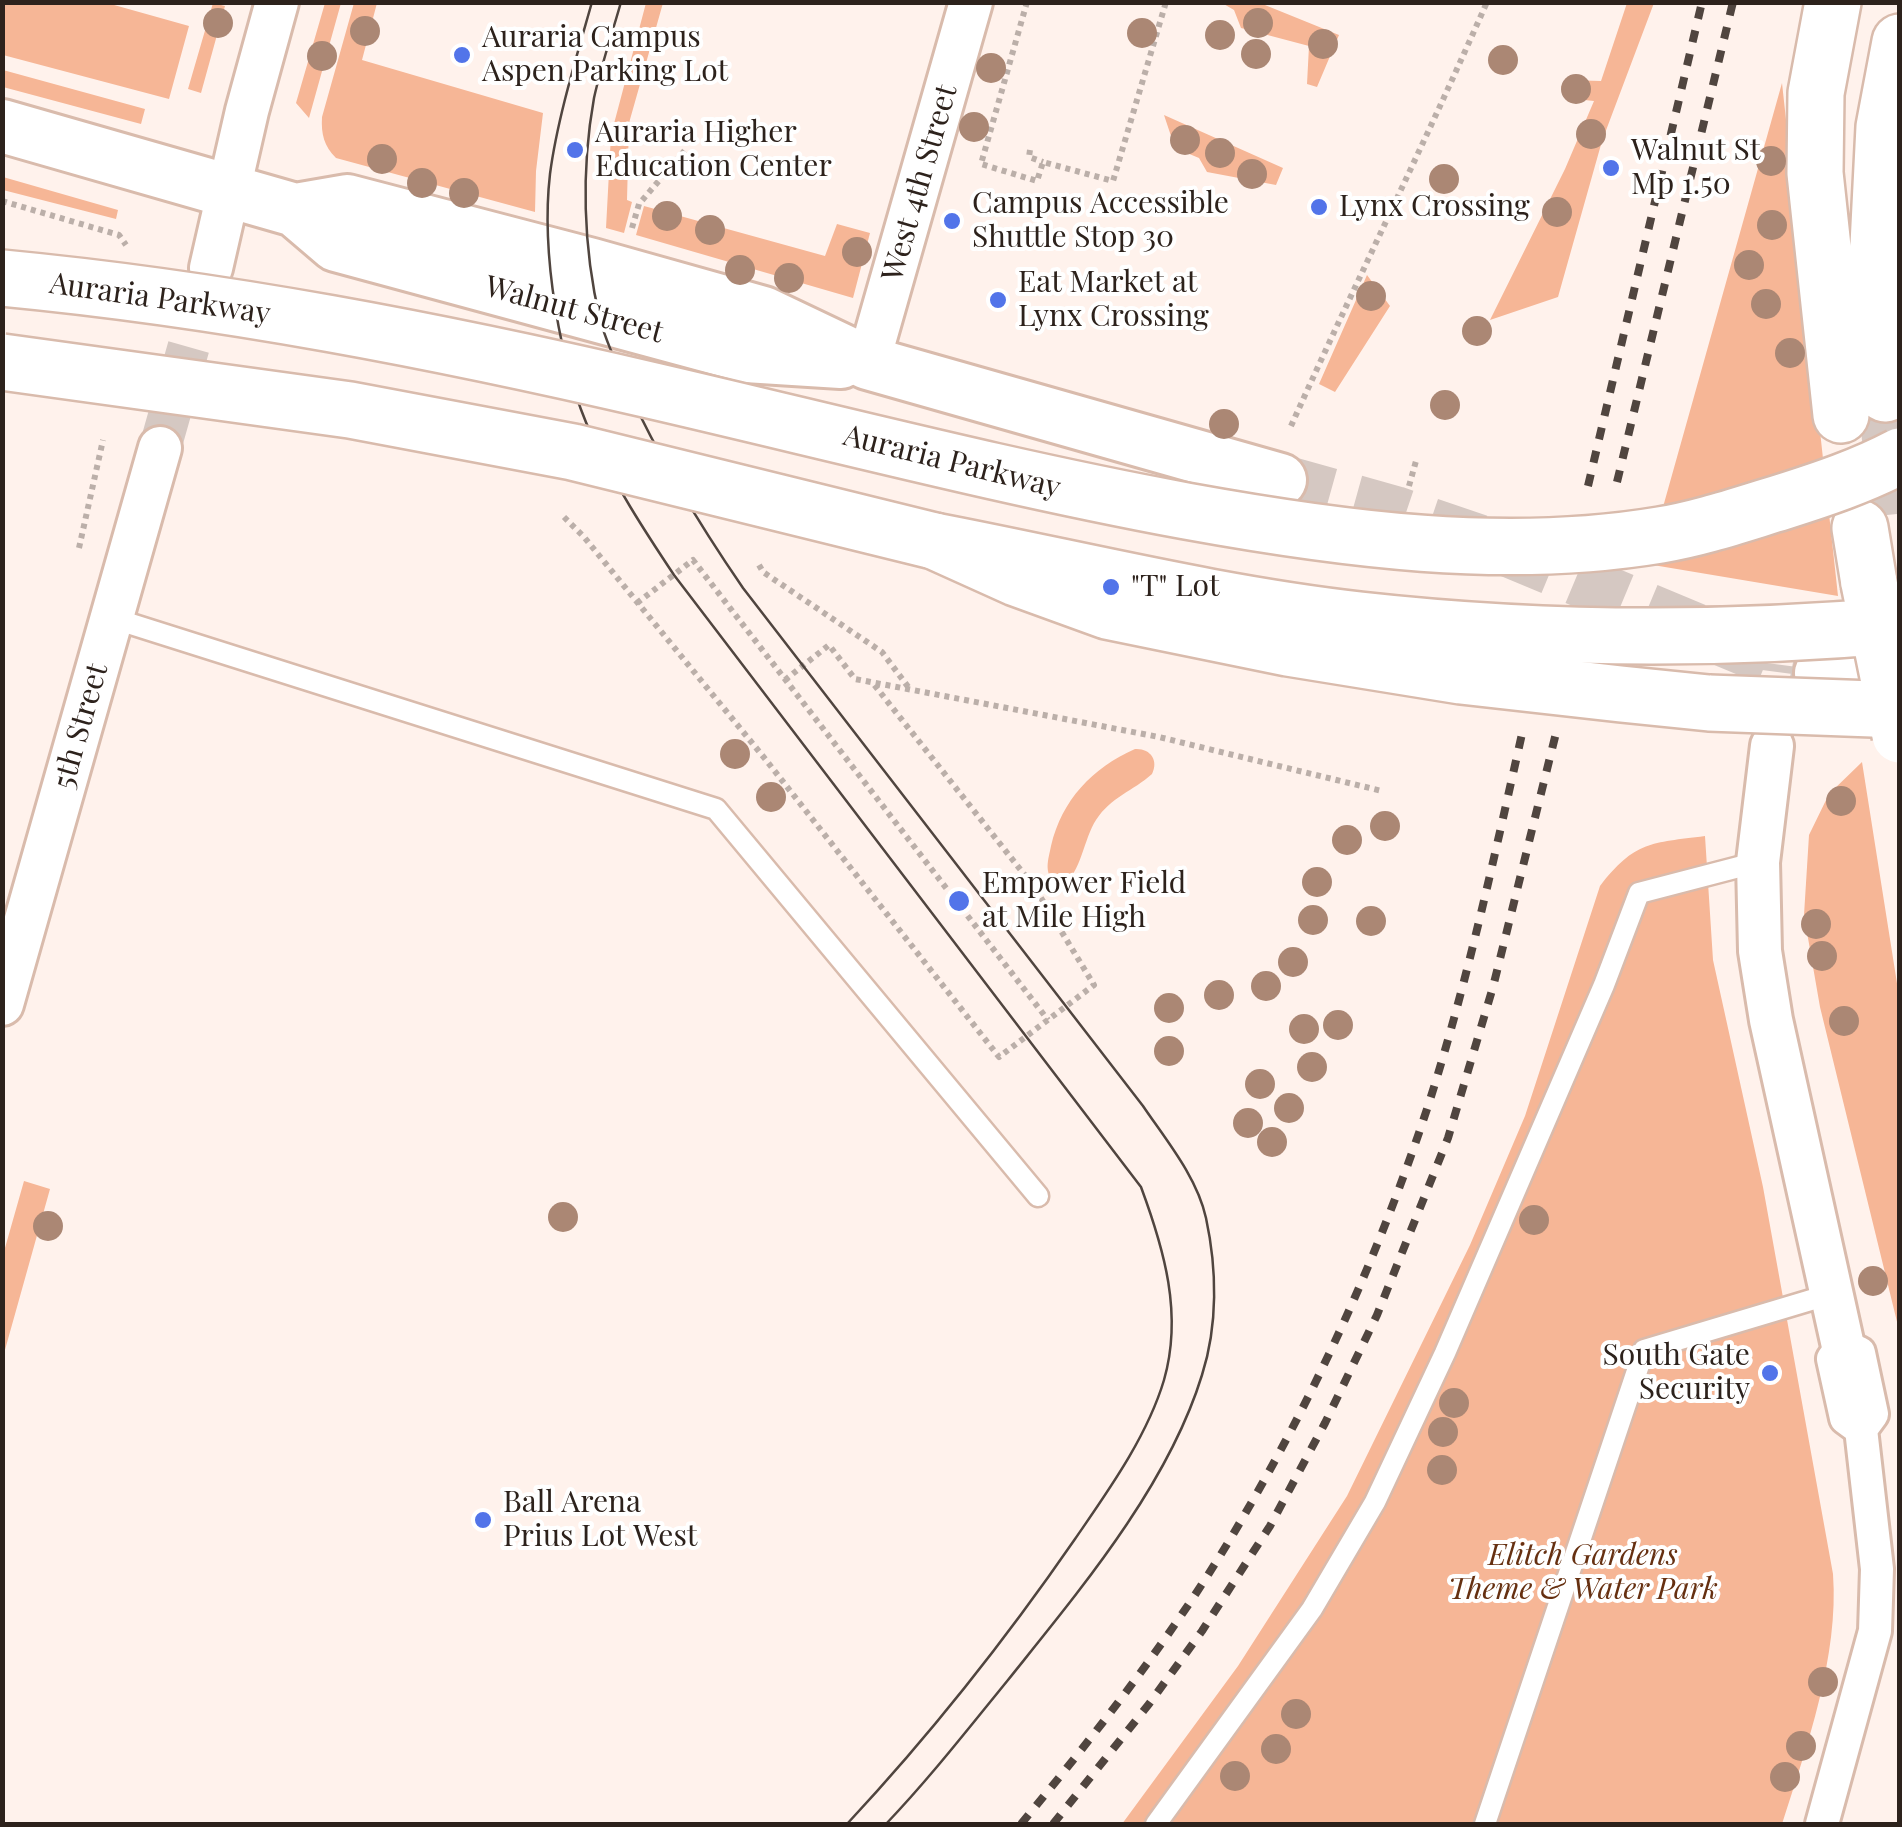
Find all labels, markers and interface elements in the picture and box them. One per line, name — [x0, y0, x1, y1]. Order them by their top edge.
place label: Auraria Campus Aspen Parking Lot — [482, 20, 728, 90]
marker: Auraria Campus Aspen Parking Lot — [451, 44, 473, 66]
street label: West 4th Street — [875, 81, 965, 285]
place label: Auraria Higher Education Center — [595, 115, 832, 186]
place label: Walnut St Mp 1.50 — [1631, 133, 1760, 204]
marker: Auraria Higher Education Center — [564, 139, 586, 161]
marker: Walnut St Mp 1.50 — [1600, 157, 1622, 179]
place label: Campus Accessible Shuttle Stop 30 — [972, 186, 1229, 256]
place label: Lynx Crossing — [1339, 189, 1530, 225]
marker: Lynx Crossing — [1308, 196, 1330, 218]
marker: Campus Accessible Shuttle Stop 30 — [941, 210, 963, 232]
place label: Eat Market at Lynx Crossing — [1018, 265, 1209, 336]
street label: Auraria Parkway — [47, 266, 273, 332]
street label: Walnut Street — [481, 269, 667, 351]
marker: Eat Market at Lynx Crossing — [987, 289, 1009, 311]
street label: Auraria Parkway — [840, 418, 1064, 506]
place label: "T" Lot — [1131, 569, 1220, 605]
marker: "T" Lot — [1100, 576, 1122, 598]
street label: 5th Street — [46, 659, 116, 793]
place label: Empower Field at Mile High — [982, 866, 1186, 936]
marker: Empower Field at Mile High — [946, 888, 972, 914]
place label: South Gate Security — [1603, 1338, 1750, 1408]
marker: South Gate Security — [1759, 1362, 1781, 1384]
place label: Ball Arena Prius Lot West — [503, 1485, 697, 1556]
marker: Ball Arena Prius Lot West — [472, 1509, 494, 1531]
park label: Elitch Gardens Theme & Water Park — [1448, 1538, 1718, 1608]

